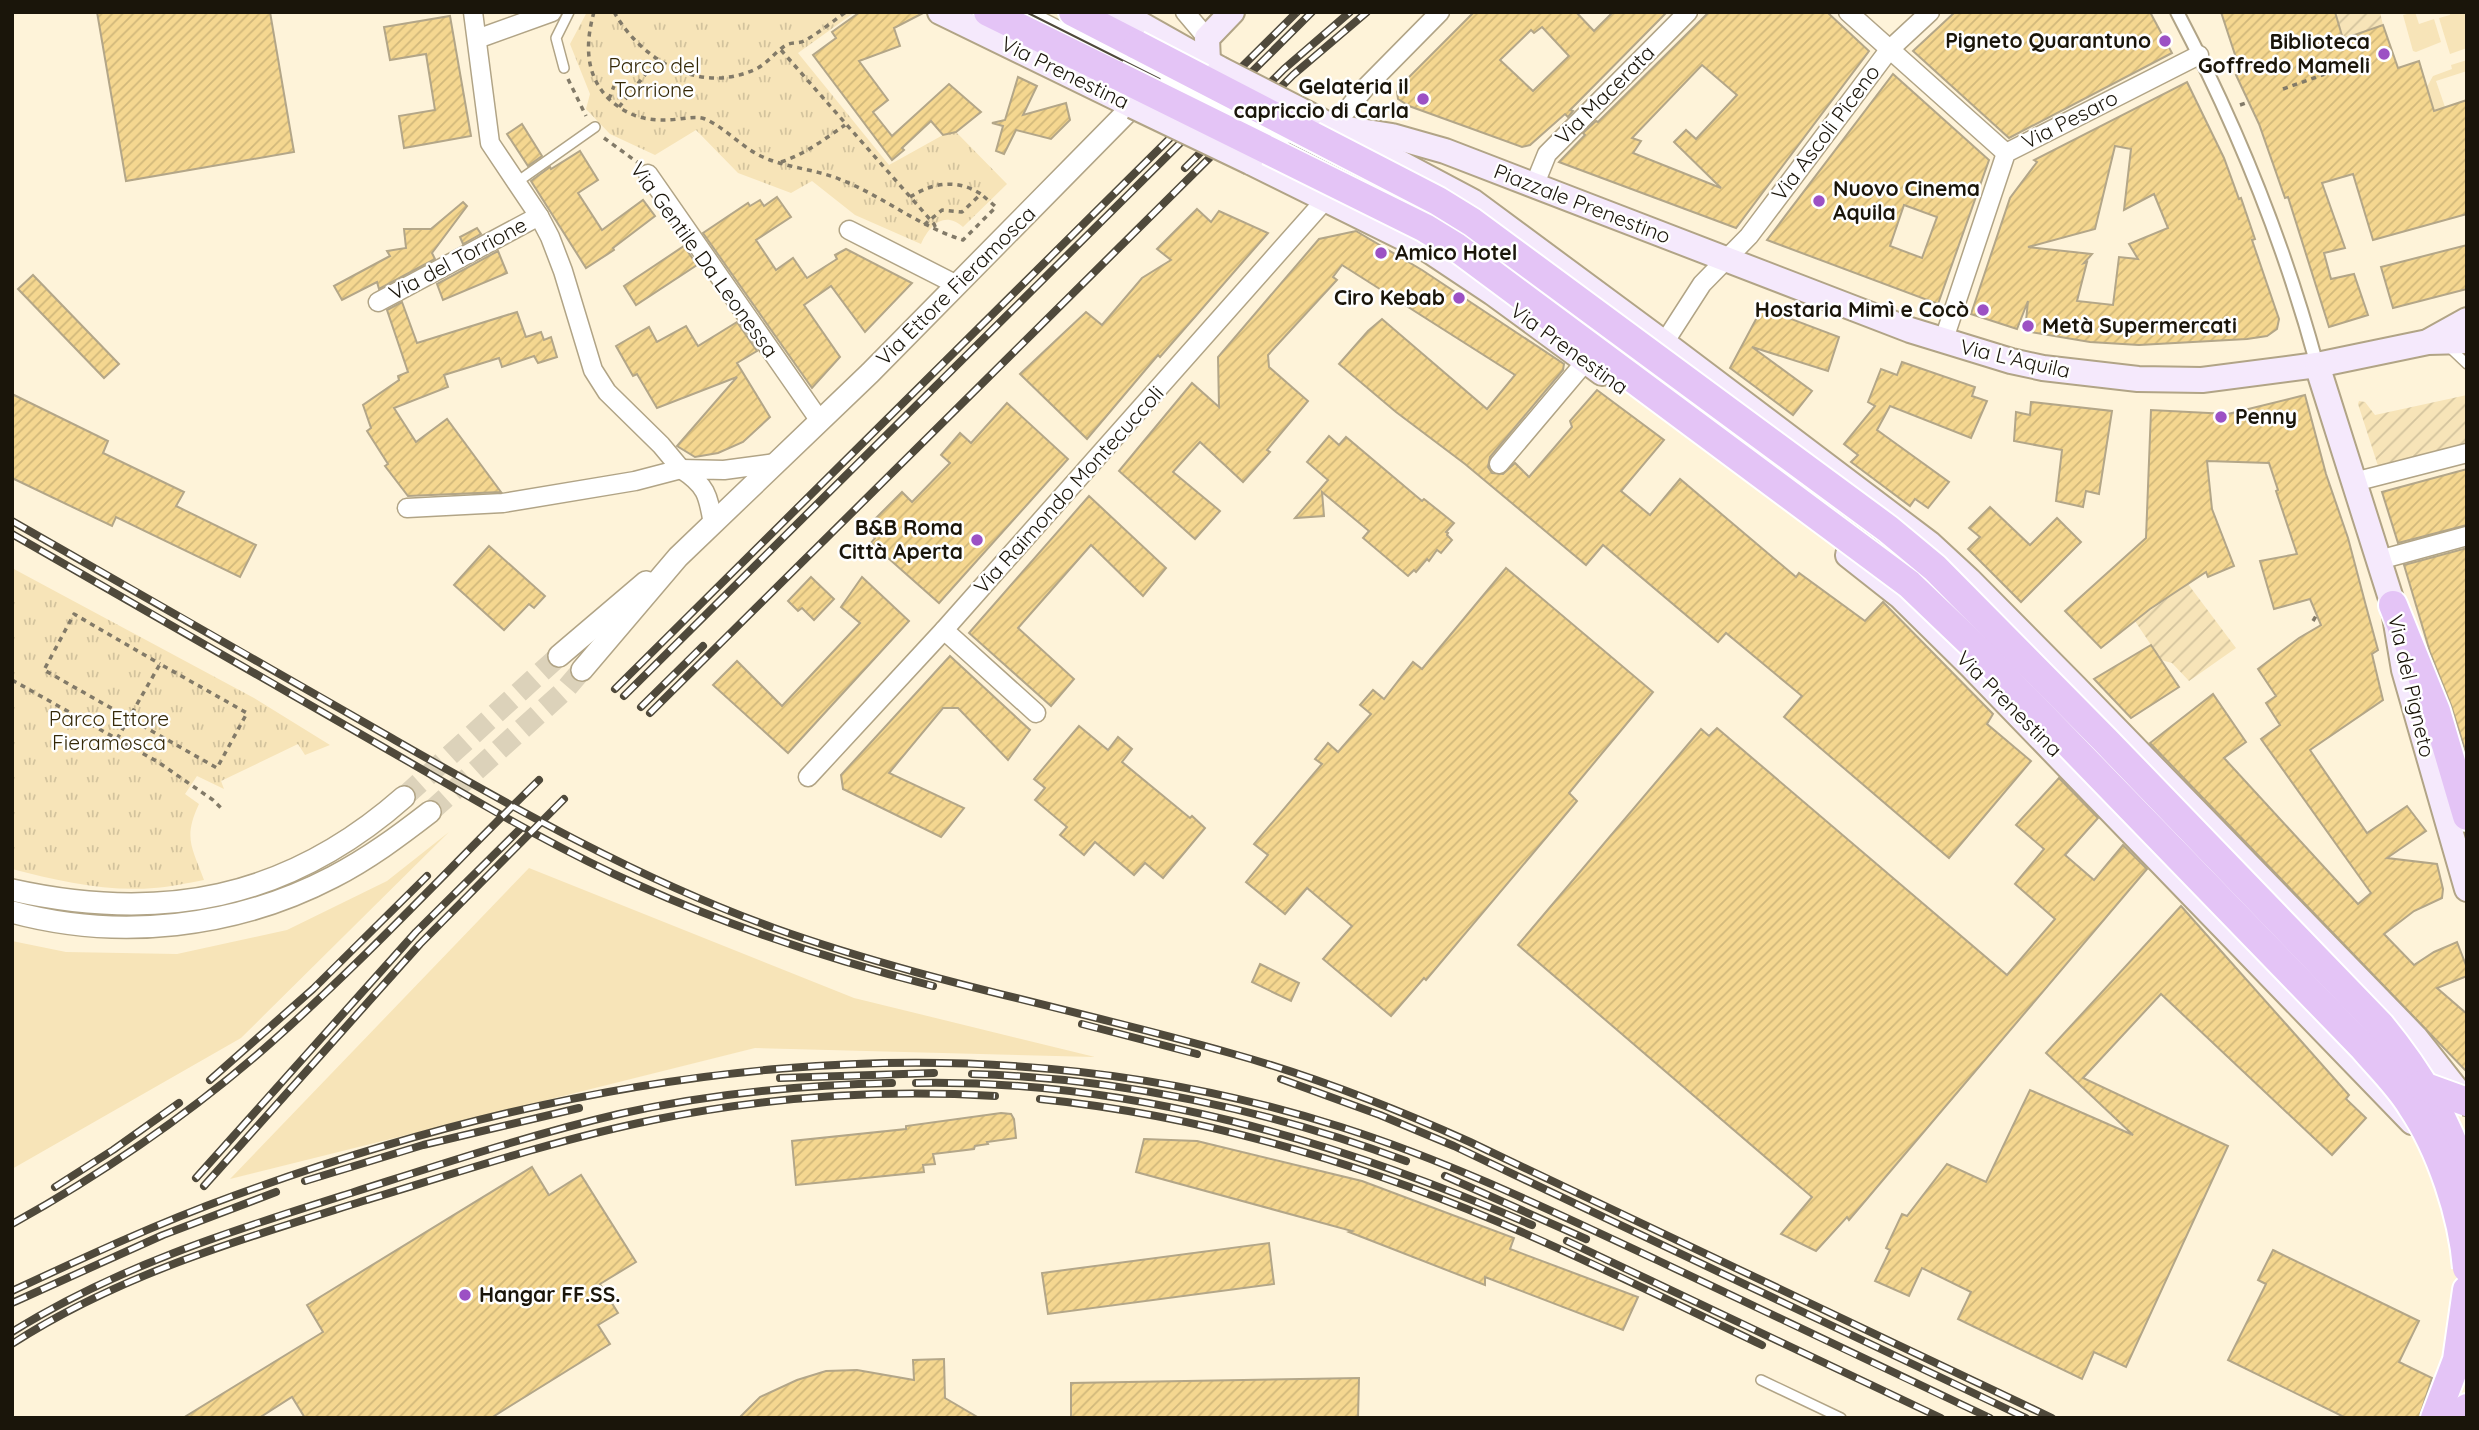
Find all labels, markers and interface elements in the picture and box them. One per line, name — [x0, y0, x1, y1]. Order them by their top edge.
place label: Pigneto Quarantuno — [1945, 27, 2151, 53]
place label: Biblioteca Goffredo Mameli — [2198, 28, 2370, 78]
street label: Via Prenestina — [997, 30, 1134, 114]
marker: Pigneto Quarantuno — [2157, 33, 2173, 49]
street label: Via Macerata — [1549, 39, 1660, 150]
marker: Biblioteca Goffredo Mameli — [2376, 46, 2392, 62]
park label: Parco del Torrione — [608, 52, 700, 102]
street label: Via Ascoli Piceno — [1766, 59, 1885, 206]
place label: Gelateria il capriccio di Carla — [1234, 73, 1409, 123]
street label: Via Pesaro — [2017, 84, 2122, 154]
marker: Gelateria il capriccio di Carla — [1415, 91, 1431, 107]
street label: Via Gentile Da Leonessa — [625, 157, 784, 362]
street label: Piazzale Prenestino — [1490, 157, 1674, 249]
place label: Nuovo Cinema Aquila — [1833, 175, 1980, 225]
marker: Nuovo Cinema Aquila — [1811, 193, 1827, 209]
street label: Via Ettore Fieramosca — [870, 200, 1040, 370]
street label: Via del Torrione — [384, 211, 531, 305]
place label: Amico Hotel — [1395, 239, 1517, 265]
marker: Amico Hotel — [1373, 245, 1389, 261]
place label: Ciro Kebab — [1334, 284, 1445, 310]
marker: Ciro Kebab — [1451, 290, 1467, 306]
place label: Hostaria Mimì e Cocò — [1755, 296, 1969, 322]
street label: Via Prenestina — [1506, 297, 1634, 400]
marker: Hostaria Mimì e Cocò — [1975, 302, 1991, 318]
place label: Metà Supermercati — [2042, 312, 2237, 338]
marker: Metà Supermercati — [2020, 318, 2036, 334]
street label: Via L'Aquila — [1958, 333, 2073, 383]
street label: Via Raimondo Montecuccoli — [968, 380, 1169, 599]
place label: Penny — [2235, 403, 2297, 429]
marker: Penny — [2213, 409, 2229, 425]
place label: B&B Roma Città Aperta — [839, 514, 963, 564]
marker: B&B Roma Città Aperta — [969, 532, 985, 548]
street label: Via del Pigneto — [2383, 612, 2441, 760]
street label: Via Prenestina — [1951, 645, 2068, 762]
park label: Parco Ettore Fieramosca — [49, 705, 169, 755]
place label: Hangar FF.SS. — [479, 1281, 620, 1307]
marker: Hangar FF.SS. — [457, 1287, 473, 1303]

